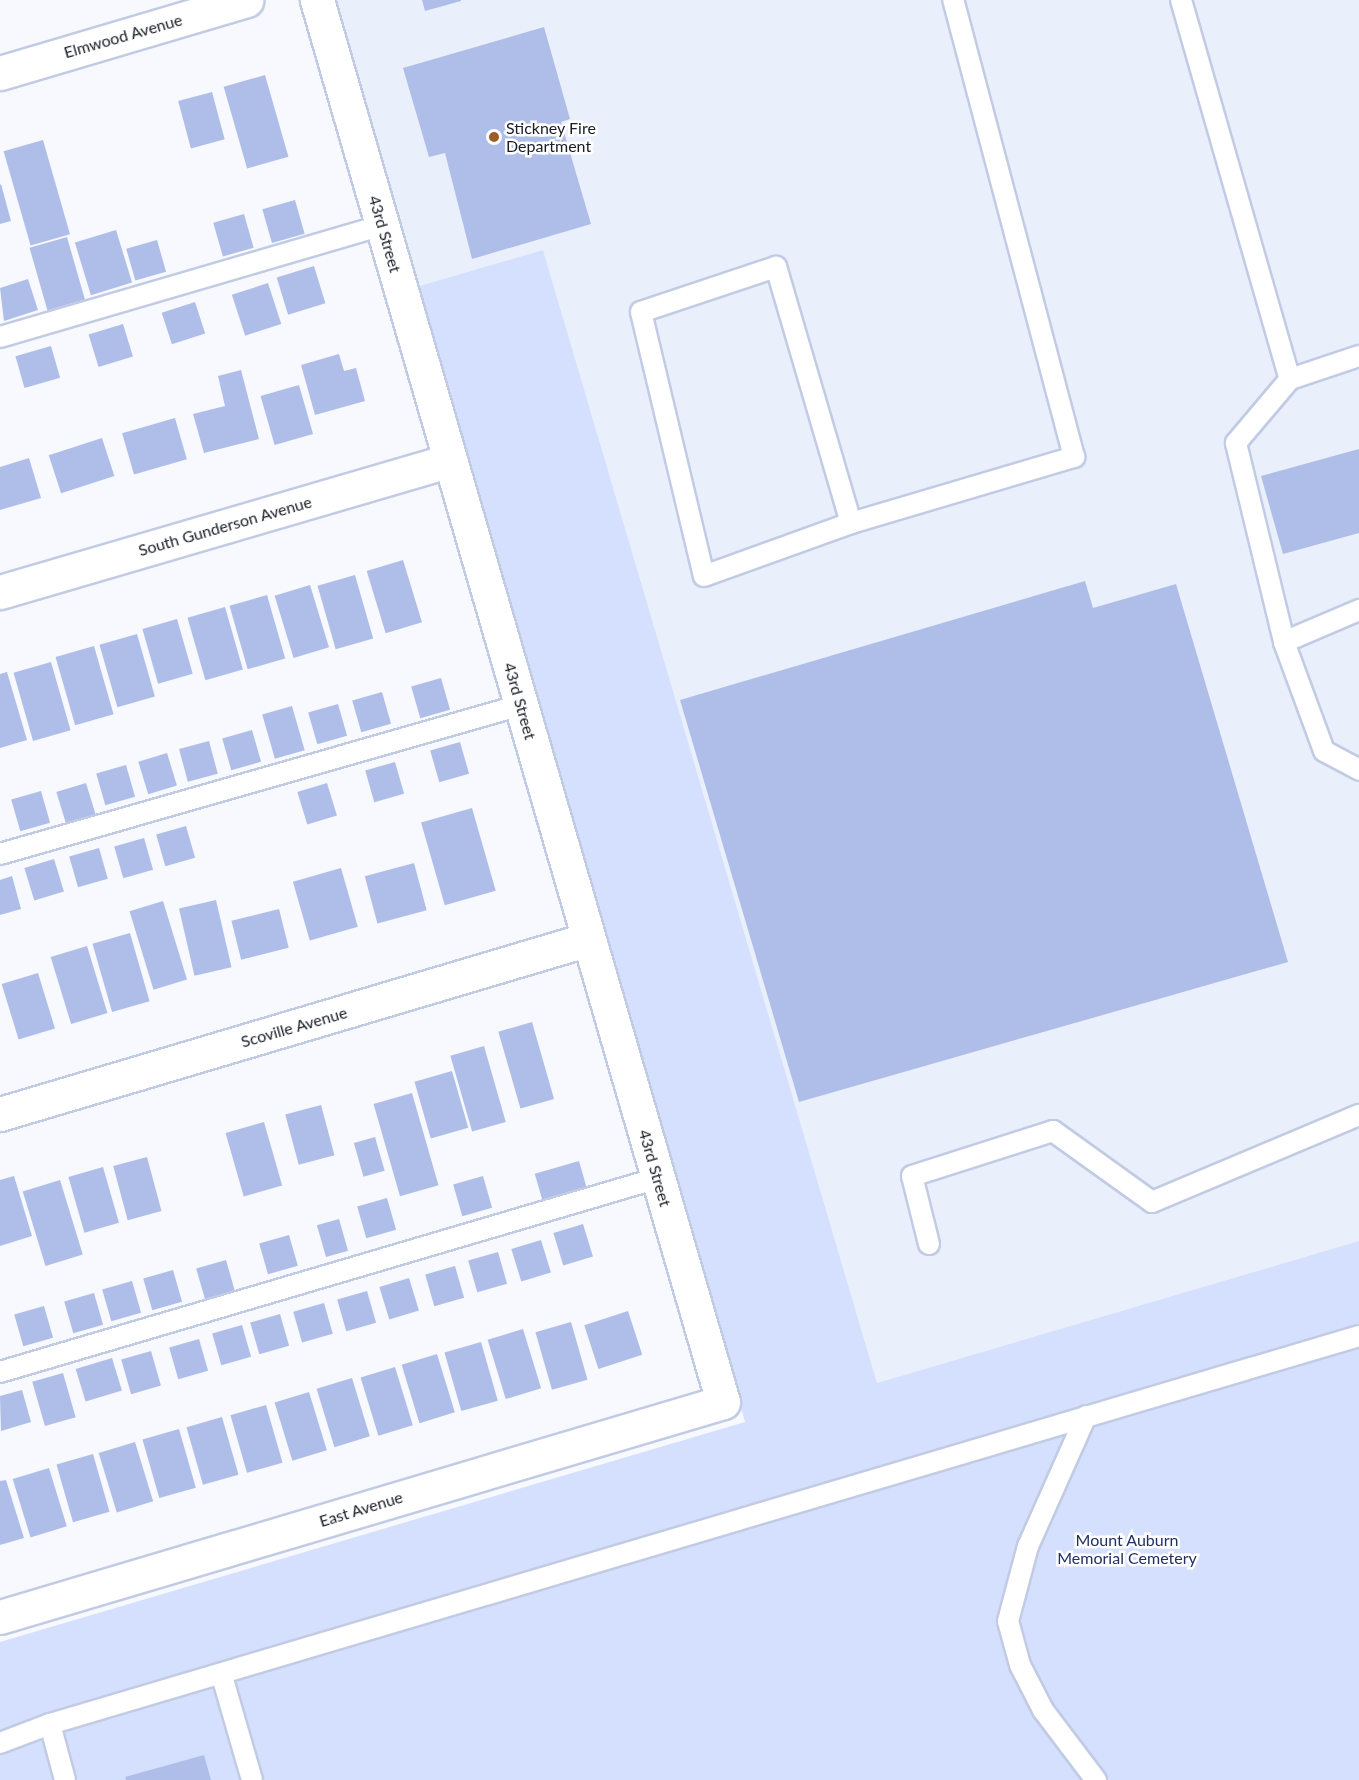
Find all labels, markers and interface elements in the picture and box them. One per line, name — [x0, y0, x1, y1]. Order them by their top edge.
street label: Elmwood Avenue — [61, 10, 185, 62]
place label: Stickney Fire Department — [506, 118, 596, 156]
marker: Stickney Fire Department — [487, 130, 501, 144]
street label: 43rd Street — [365, 193, 405, 275]
street label: South Gunderson Avenue — [136, 492, 314, 560]
street label: 43rd Street — [500, 660, 540, 742]
street label: Scoville Avenue — [238, 1003, 350, 1051]
street label: 43rd Street — [635, 1127, 675, 1209]
street label: East Avenue — [317, 1487, 405, 1531]
park label: Mount Auburn Memorial Cemetery — [1057, 1530, 1197, 1568]

